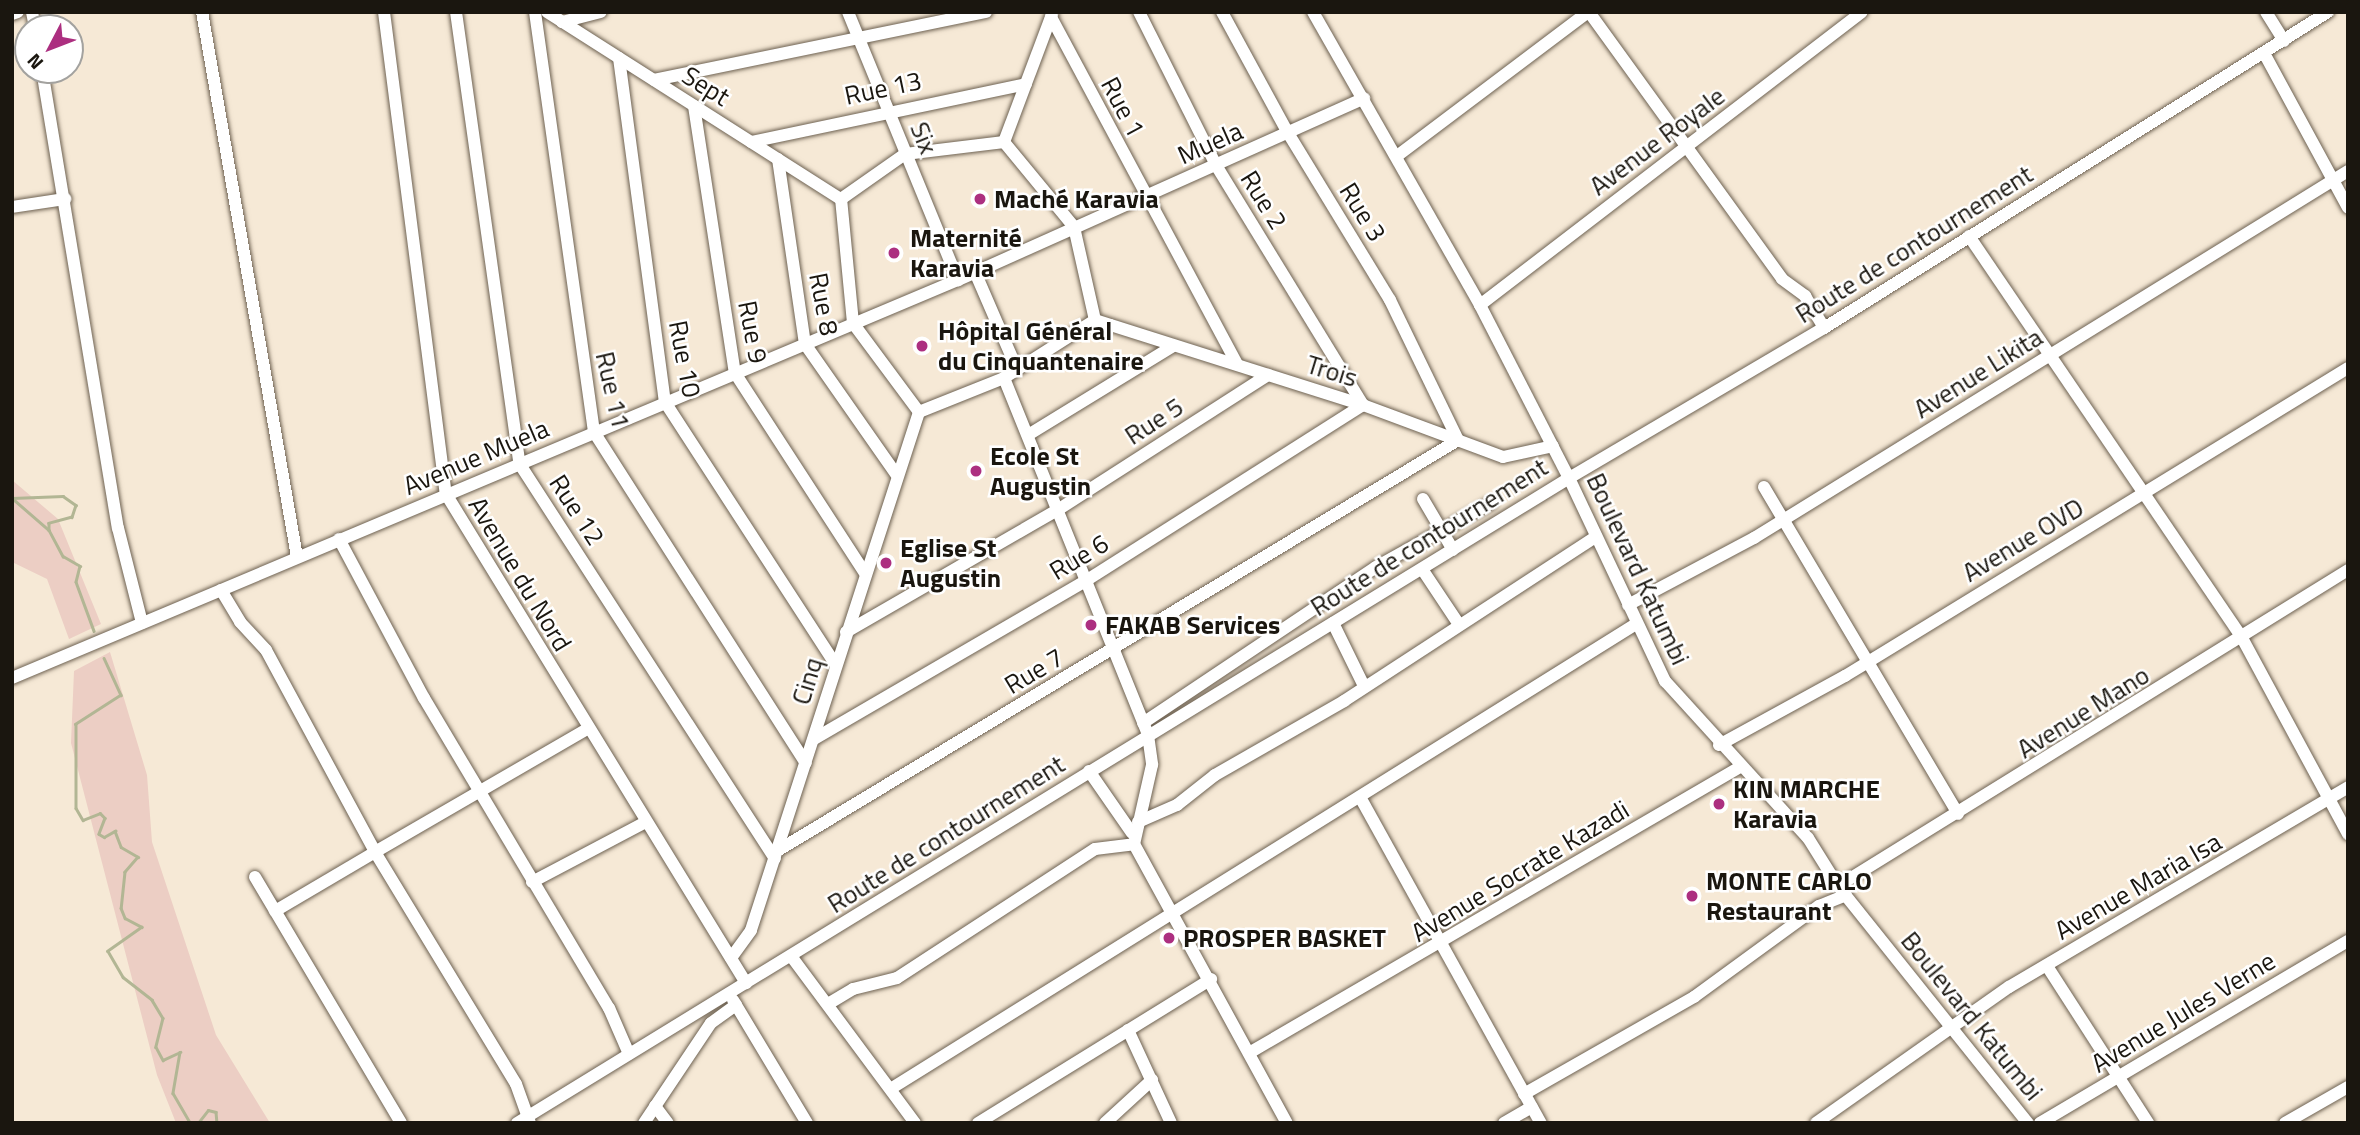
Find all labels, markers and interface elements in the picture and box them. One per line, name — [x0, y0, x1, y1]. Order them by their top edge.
north arrow — [14, 14, 84, 84]
text: N — [19, 47, 50, 77]
street label: Sept — [677, 60, 735, 112]
street label: Rue 13 — [842, 65, 924, 111]
street label: Rue 1 — [1094, 72, 1152, 142]
street label: Avenue Royale — [1583, 80, 1731, 202]
street label: Muela — [1173, 115, 1247, 171]
street label: Six — [904, 118, 944, 158]
street label: Route de contournement — [1790, 158, 2038, 330]
street label: Rue 2 — [1234, 165, 1294, 235]
street label: Rue 3 — [1333, 177, 1393, 247]
place label: Maché Karavia — [994, 183, 1159, 215]
marker: Maché Karavia — [972, 191, 988, 207]
place label: Maternité Karavia — [910, 222, 1022, 284]
marker: Maternité Karavia — [884, 243, 904, 263]
street label: Rue 8 — [803, 270, 845, 338]
street label: Rue 9 — [732, 298, 774, 366]
place label: Hôpital Général du Cinquantenaire — [938, 315, 1144, 376]
street label: Rue 10 — [662, 318, 708, 400]
street label: Avenue Likita — [1908, 321, 2048, 425]
marker: Hôpital Général du Cinquantenaire — [912, 336, 932, 356]
street label: Rue 11 — [589, 349, 637, 431]
street label: Trois — [1303, 349, 1361, 393]
street label: Rue 5 — [1119, 391, 1189, 451]
street label: Avenue Muela — [399, 412, 553, 502]
place label: Ecole St Augustin — [990, 440, 1091, 502]
street label: Route de contournement — [1305, 451, 1553, 623]
marker: Ecole St Augustin — [968, 463, 984, 479]
street label: Boulevard Katumbi — [1580, 468, 1696, 670]
street label: Rue 12 — [543, 469, 611, 551]
street label: Avenue du Nord — [462, 491, 578, 657]
street label: Avenue OVD — [1957, 492, 2089, 588]
street label: Rue 6 — [1044, 527, 1114, 587]
place label: Eglise St Augustin — [900, 532, 1001, 594]
marker: Eglise St Augustin — [878, 555, 894, 571]
place label: FAKAB Services — [1105, 609, 1280, 641]
marker: FAKAB Services — [1083, 617, 1099, 633]
street label: Rue 7 — [999, 641, 1069, 701]
street label: Cinq — [785, 654, 829, 708]
street label: Avenue Mano — [2011, 659, 2155, 765]
street label: Route de contournement — [822, 748, 1070, 920]
place label: KIN MARCHE Karavia — [1733, 773, 1880, 834]
street label: Avenue Socrate Kazadi — [1406, 794, 1634, 948]
marker: KIN MARCHE Karavia — [1711, 796, 1727, 812]
street label: Avenue Maria Isa — [2049, 826, 2227, 946]
place label: MONTE CARLO Restaurant — [1706, 865, 1872, 926]
marker: MONTE CARLO Restaurant — [1684, 888, 1700, 904]
place label: PROSPER BASKET — [1183, 922, 1386, 954]
street label: Boulevard Katumbi — [1894, 925, 2050, 1107]
marker: PROSPER BASKET — [1161, 930, 1177, 946]
street label: Avenue Jules Verne — [2085, 945, 2281, 1079]

